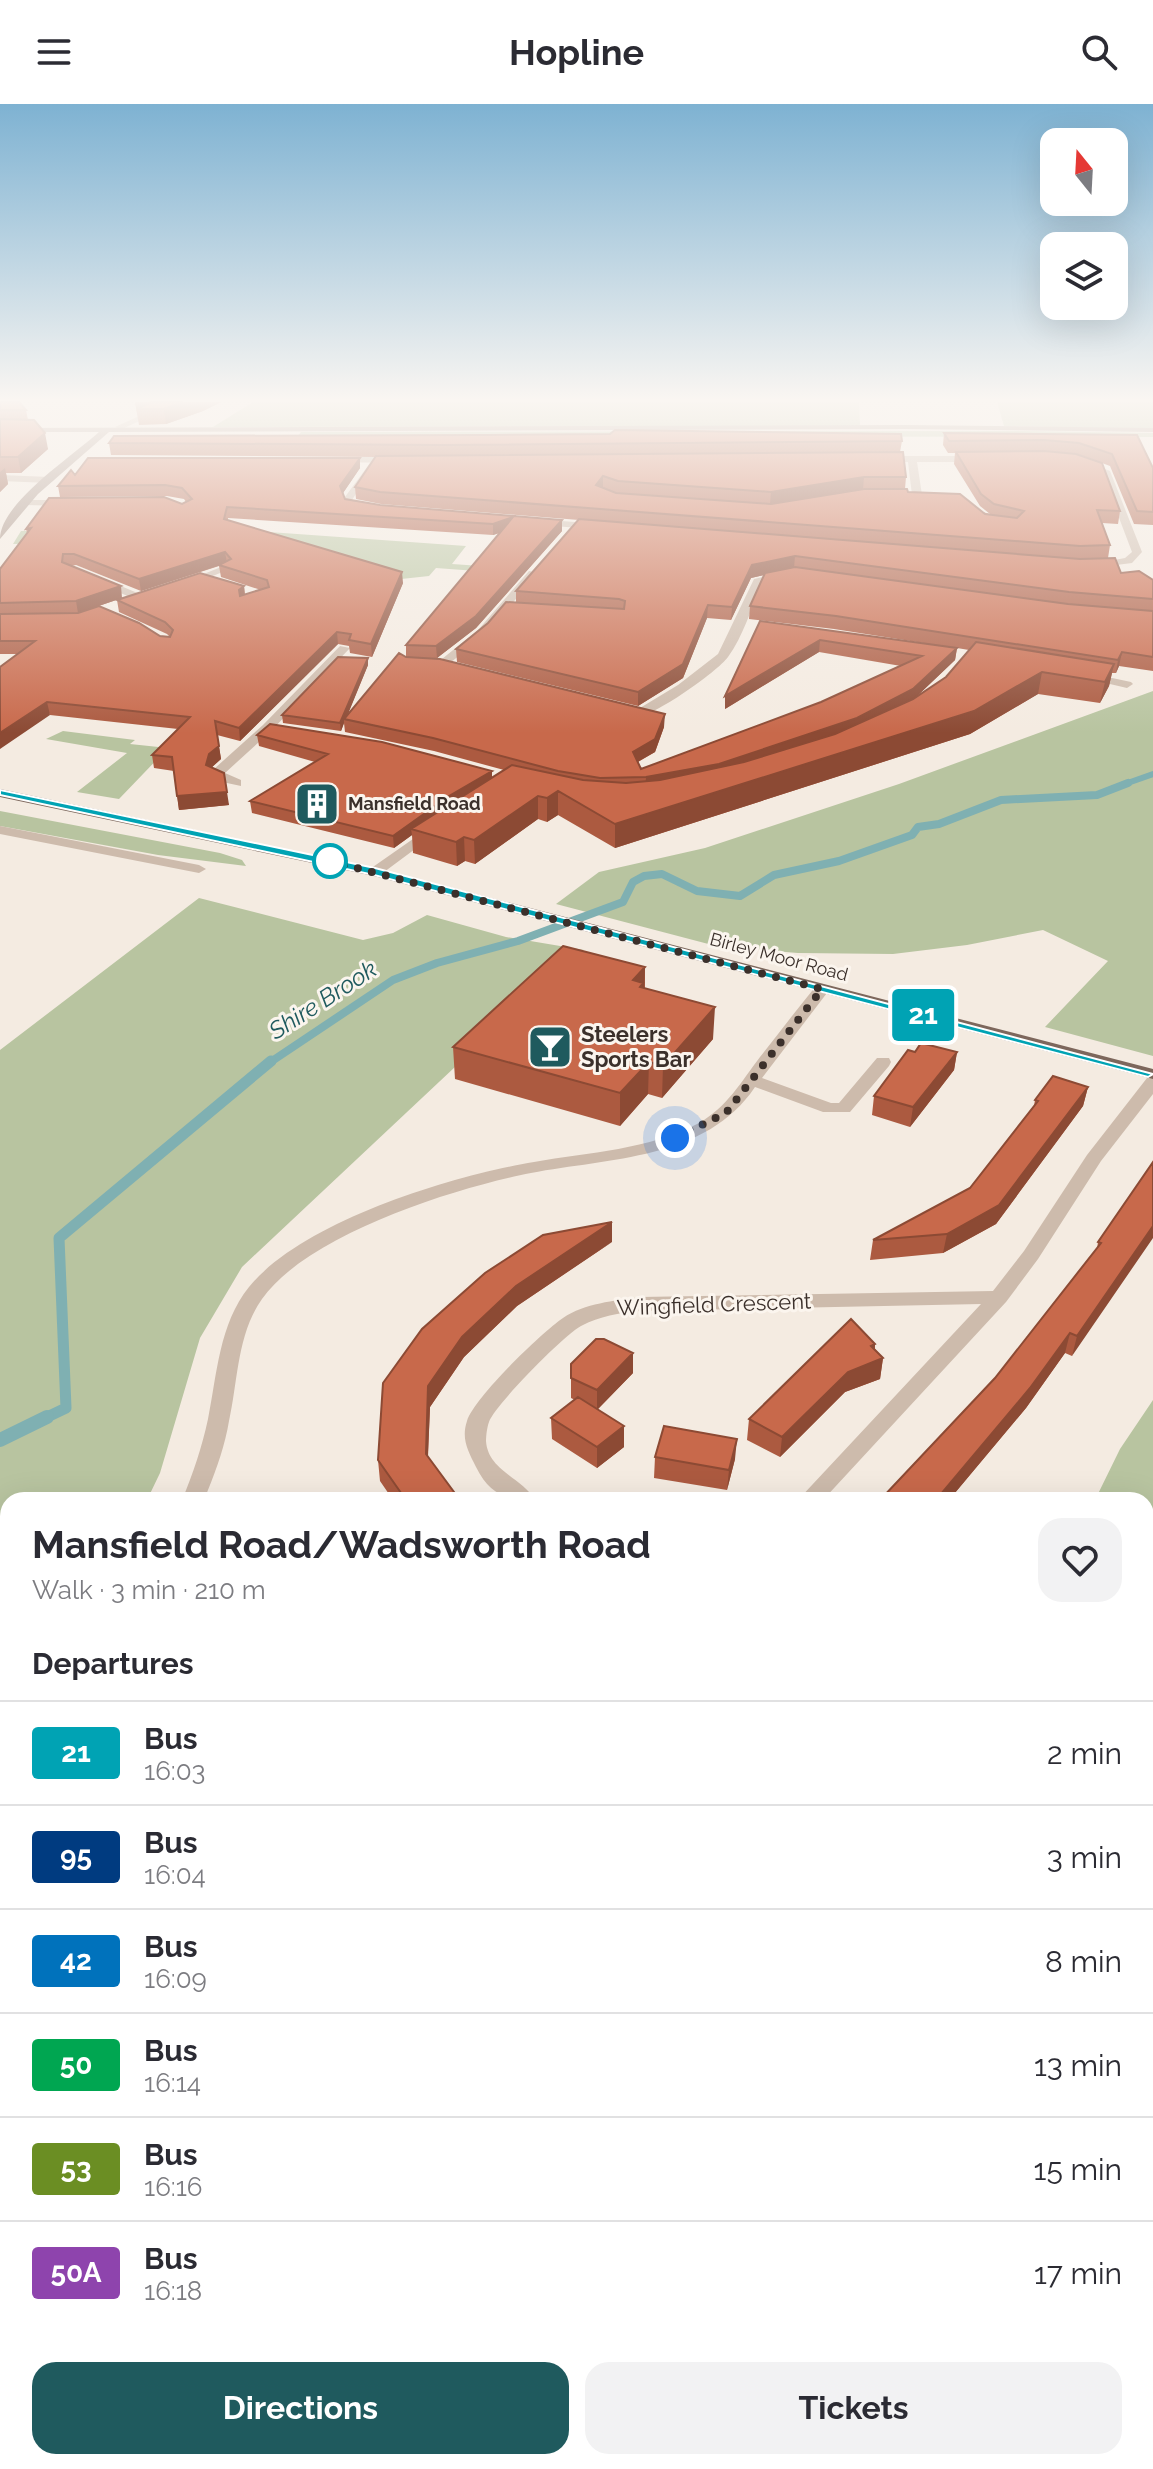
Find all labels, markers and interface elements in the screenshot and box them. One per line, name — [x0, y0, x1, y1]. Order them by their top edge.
icon: menu — [32, 30, 76, 74]
icon: search — [1077, 30, 1121, 74]
text: Hopline — [509, 31, 644, 73]
north arrow — [1040, 128, 1128, 216]
map controls — [1040, 128, 1128, 320]
button: layers — [1040, 232, 1128, 320]
building icon: Mansfield Road — [293, 780, 341, 828]
place label: Mansfield Road — [348, 793, 481, 814]
unlabelled marker — [313, 844, 347, 878]
street label: Birley Moor Road — [708, 928, 850, 985]
water label: Shire Brook — [262, 954, 382, 1046]
line badge: 21 — [887, 989, 959, 1041]
text: 21 — [908, 998, 938, 1031]
place label: Steelers Sports Bar — [581, 1021, 691, 1072]
bar icon: Steelers Sports Bar — [526, 1023, 574, 1071]
your location — [655, 1118, 695, 1158]
street label: Wingfield Crescent — [616, 1288, 812, 1320]
button: heart — [1038, 1518, 1122, 1602]
text: Mansfield Road/Wadsworth Road — [32, 1522, 651, 1567]
text: Walk · 3 min · 210 m — [32, 1575, 266, 1605]
text: Departures — [32, 1646, 194, 1681]
text: Bus — [144, 1721, 198, 1756]
text: 21 — [61, 1736, 91, 1769]
text: 2 min — [1047, 1736, 1122, 1771]
text: 16:03 — [144, 1756, 206, 1786]
text: Bus — [144, 1825, 198, 1860]
text: 95 — [60, 1840, 92, 1873]
text: 3 min — [1047, 1840, 1122, 1875]
text: 16:04 — [144, 1860, 206, 1890]
text: Bus — [144, 1929, 198, 1964]
text: 42 — [60, 1944, 92, 1977]
text: 8 min — [1045, 1944, 1122, 1979]
text: 16:09 — [144, 1964, 207, 1994]
text: Bus — [144, 2033, 198, 2068]
text: 50 — [60, 2048, 92, 2081]
text: 13 min — [1034, 2048, 1122, 2083]
text: 16:14 — [144, 2068, 201, 2098]
text: Bus — [144, 2137, 198, 2172]
text: 53 — [60, 2152, 92, 2185]
text: 15 min — [1034, 2152, 1122, 2187]
text: 16:16 — [144, 2172, 203, 2202]
text: Bus — [144, 2241, 198, 2276]
text: 50A — [50, 2256, 102, 2289]
text: 17 min — [1034, 2256, 1122, 2291]
text: 16:18 — [144, 2276, 202, 2306]
button: Directions — [32, 2362, 569, 2454]
button: Tickets — [585, 2362, 1122, 2454]

